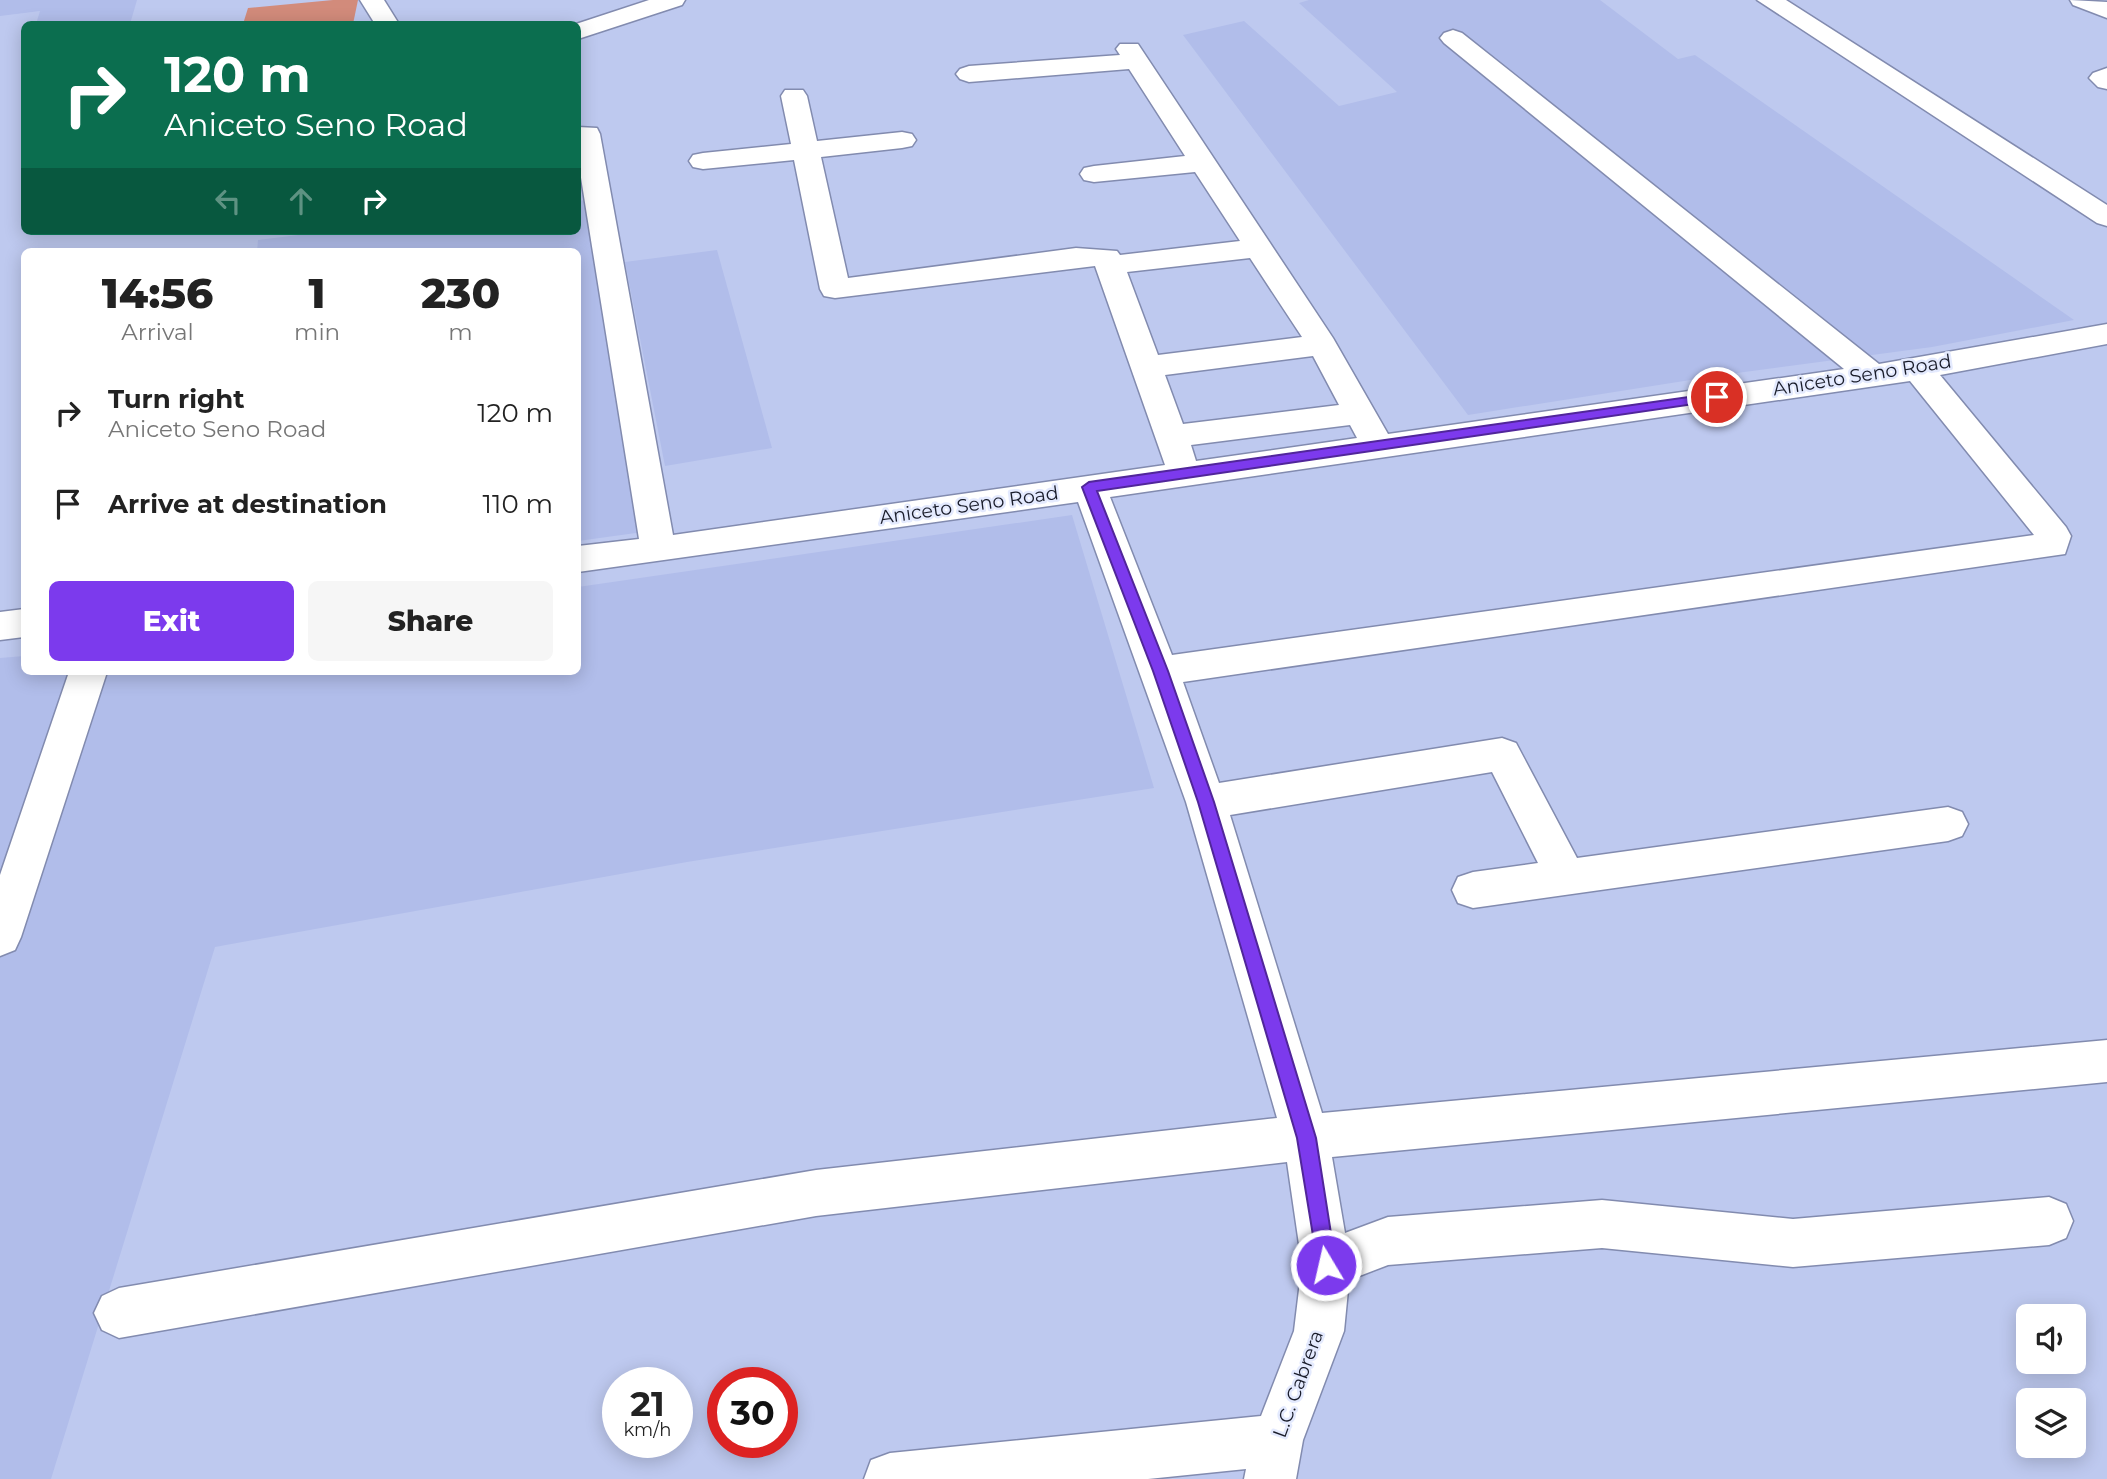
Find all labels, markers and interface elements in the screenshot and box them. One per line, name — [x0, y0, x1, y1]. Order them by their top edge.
text: 120 m — [164, 45, 311, 104]
icon: right — [49, 49, 140, 140]
text: Aniceto Seno Road — [164, 105, 468, 144]
icon: left — [209, 182, 247, 220]
icon: ahead — [282, 182, 320, 220]
icon: right — [355, 182, 393, 220]
text: 14:56 — [102, 267, 213, 319]
text: 1 — [309, 267, 326, 319]
text: 230 — [421, 267, 500, 319]
text: Arrival — [121, 318, 194, 346]
text: min — [294, 318, 340, 346]
text: m — [448, 318, 473, 346]
street label: Aniceto Seno Road — [1771, 350, 1953, 400]
pin — [1687, 367, 1747, 427]
icon: arrive — [1698, 378, 1736, 416]
text: Turn right — [108, 383, 244, 415]
icon: right — [49, 394, 87, 432]
text: 120 m — [477, 397, 553, 429]
text: Aniceto Seno Road — [108, 415, 326, 443]
street label: Aniceto Seno Road — [878, 481, 1060, 529]
icon: arrive — [49, 485, 87, 523]
text: Arrive at destination — [108, 488, 387, 520]
text: 110 m — [483, 488, 553, 520]
button: Exit — [49, 581, 294, 661]
button: Share — [308, 581, 553, 661]
position arrow — [1289, 1228, 1363, 1302]
map controls — [2016, 1304, 2086, 1458]
button: sound — [2016, 1304, 2086, 1374]
street label: L.C. Cabrera — [1268, 1327, 1328, 1441]
speed limit sign: 30 — [707, 1367, 798, 1458]
text: 21 — [630, 1382, 665, 1425]
button: layers — [2016, 1388, 2086, 1458]
text: km/h — [623, 1419, 672, 1441]

